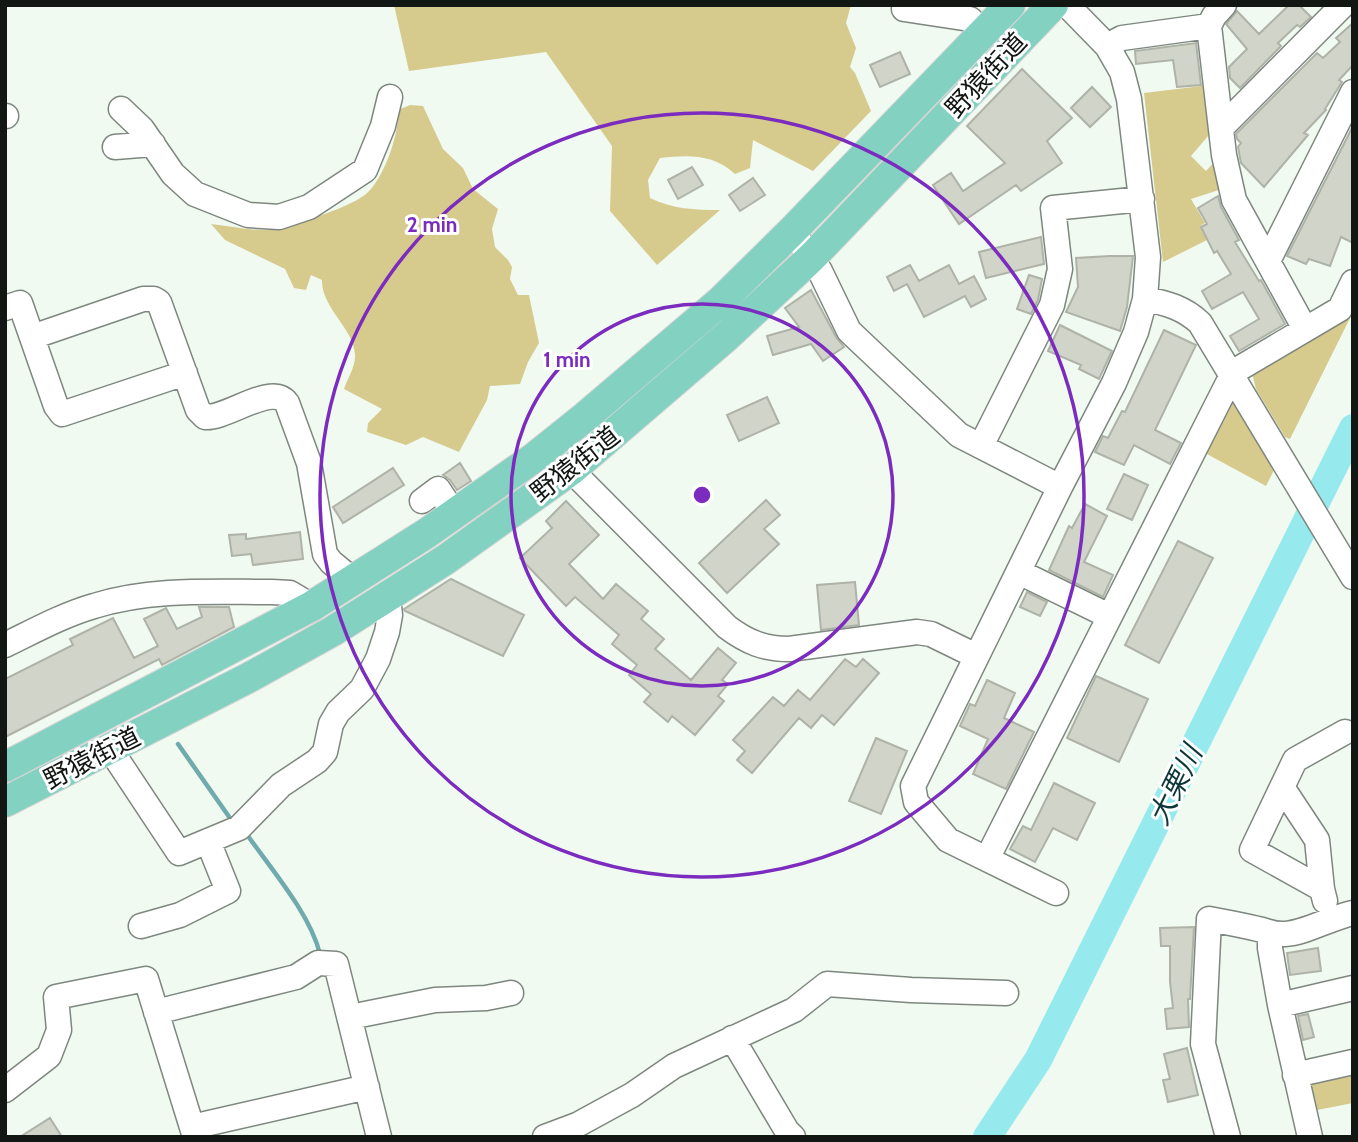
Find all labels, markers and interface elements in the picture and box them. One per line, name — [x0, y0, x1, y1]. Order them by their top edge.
street label: 野猿街道 — [939, 26, 1033, 124]
text: 2 min — [407, 212, 457, 237]
text: 1 min — [543, 347, 591, 372]
street label: 野猿街道 — [524, 419, 626, 509]
centre of rings — [690, 483, 714, 507]
street label: 野猿街道 — [38, 720, 146, 796]
water label: 大栗川 — [1141, 737, 1210, 830]

